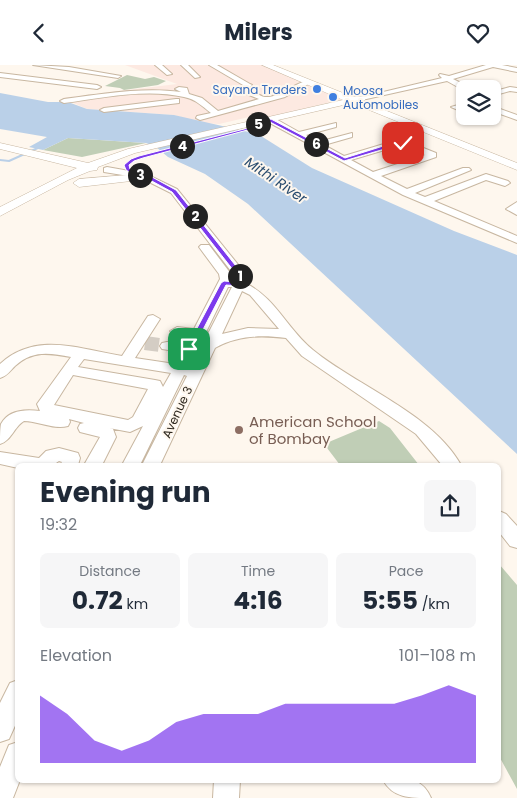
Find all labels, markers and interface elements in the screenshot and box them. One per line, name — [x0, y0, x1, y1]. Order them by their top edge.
text: Milers — [224, 17, 293, 48]
icon: back — [25, 19, 53, 47]
icon: heart — [464, 19, 492, 47]
map controls — [456, 80, 501, 125]
button: layers — [456, 80, 501, 125]
place label: Sayana Traders — [213, 81, 307, 98]
place label: Moosa Automobiles — [343, 82, 419, 113]
marker: Sayana Traders — [311, 83, 323, 95]
marker: Moosa Automobiles — [327, 91, 339, 103]
pin: 5 — [246, 111, 270, 137]
text: 5 — [254, 114, 263, 134]
pin — [382, 122, 424, 164]
icon: check — [389, 129, 417, 157]
pin: 6 — [304, 131, 328, 157]
pin: 4 — [170, 133, 194, 159]
text: 6 — [312, 134, 321, 154]
text: 4 — [178, 136, 187, 156]
water label: Mithi River — [241, 152, 312, 209]
pin: 3 — [128, 163, 152, 187]
text: 3 — [136, 165, 145, 185]
pin: 2 — [182, 203, 208, 229]
text: 2 — [192, 206, 200, 226]
pin: 1 — [228, 263, 252, 289]
text: 1 — [238, 266, 243, 286]
pin — [168, 328, 210, 370]
icon: arrive — [175, 335, 203, 363]
street label: Avenue 3 — [158, 383, 196, 441]
place label: American School of Bombay — [249, 411, 376, 449]
marker: American School of Bombay — [233, 424, 245, 436]
text: Evening run — [40, 473, 211, 512]
button: share — [424, 480, 476, 532]
text: 19:32 — [40, 513, 77, 536]
text: Distance — [79, 561, 141, 581]
text: Time — [241, 561, 275, 581]
text: Pace — [389, 561, 423, 581]
text: 0.72 — [72, 583, 123, 618]
text: 4:16 — [233, 583, 283, 618]
text: 5:55 — [362, 583, 418, 618]
text: km — [123, 594, 148, 614]
text: /km — [418, 594, 450, 614]
text: Elevation — [40, 644, 112, 667]
text: 101–108 m — [399, 644, 476, 667]

